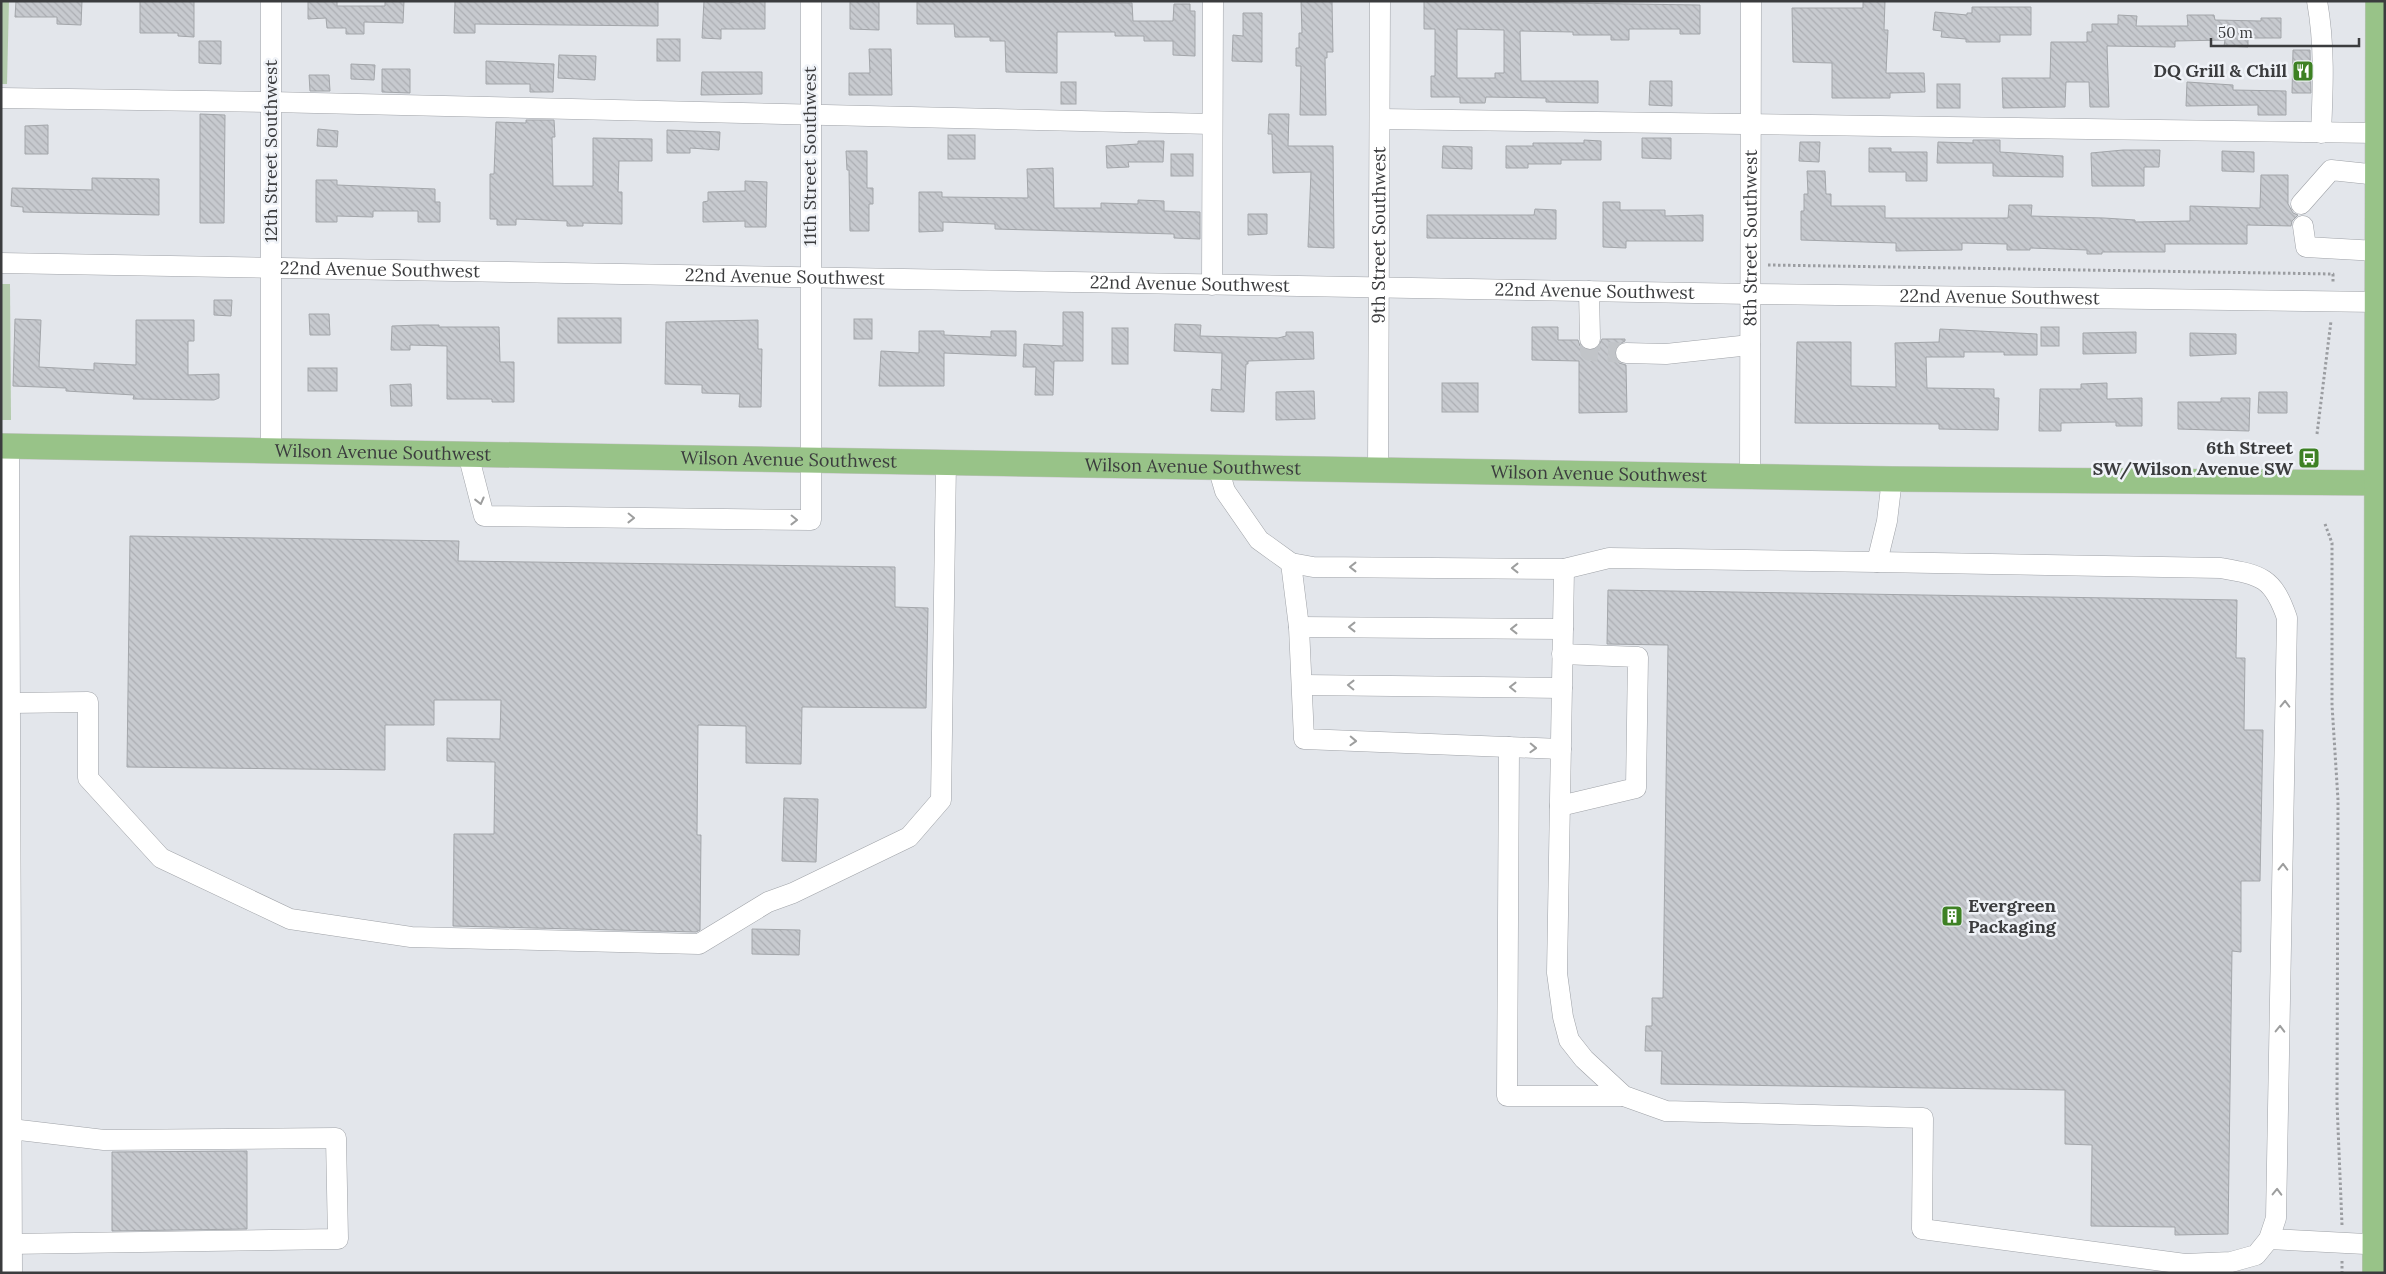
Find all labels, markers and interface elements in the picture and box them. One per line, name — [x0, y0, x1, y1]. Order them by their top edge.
scale bar — [2211, 15, 2358, 47]
text: 50 m — [2218, 23, 2253, 42]
place label: DQ Grill & Chill — [2153, 59, 2287, 82]
restaurant icon: DQ Grill & Chill — [2291, 59, 2315, 83]
street label: 12th Street Southwest — [259, 60, 282, 242]
street label: 11th Street Southwest — [798, 66, 821, 246]
street label: 9th Street Southwest — [1367, 146, 1390, 324]
street label: 8th Street Southwest — [1738, 150, 1762, 326]
street label: 22nd Avenue Southwest — [280, 256, 480, 282]
street label: 22nd Avenue Southwest — [685, 263, 885, 290]
street label: 22nd Avenue Southwest — [1090, 270, 1290, 297]
street label: 22nd Avenue Southwest — [1495, 277, 1695, 304]
street label: 22nd Avenue Southwest — [1900, 284, 2100, 309]
place label: 6th Street SW/Wilson Avenue SW — [2092, 436, 2294, 480]
street label: Wilson Avenue Southwest — [275, 439, 491, 466]
street label: Wilson Avenue Southwest — [680, 446, 897, 473]
bus stop icon: 6th Street SW/Wilson Avenue SW — [2297, 446, 2321, 470]
street label: Wilson Avenue Southwest — [1084, 453, 1301, 480]
street label: Wilson Avenue Southwest — [1490, 460, 1707, 487]
one-way arrow — [474, 497, 485, 506]
one-way arrow — [628, 513, 635, 523]
one-way arrow — [790, 515, 798, 525]
one-way arrow — [1348, 562, 1356, 572]
one-way arrow — [1511, 563, 1518, 573]
one-way arrow — [1347, 622, 1355, 632]
one-way arrow — [1510, 624, 1518, 634]
one-way arrow — [1346, 680, 1354, 690]
one-way arrow — [1509, 682, 1516, 692]
one-way arrow — [2280, 700, 2290, 708]
one-way arrow — [1349, 736, 1357, 747]
one-way arrow — [1529, 742, 1537, 753]
one-way arrow — [2278, 862, 2288, 870]
place label: Evergreen Packaging — [1968, 894, 2057, 938]
building icon: Evergreen Packaging — [1940, 904, 1964, 928]
one-way arrow — [2275, 1025, 2285, 1032]
one-way arrow — [2272, 1187, 2282, 1195]

